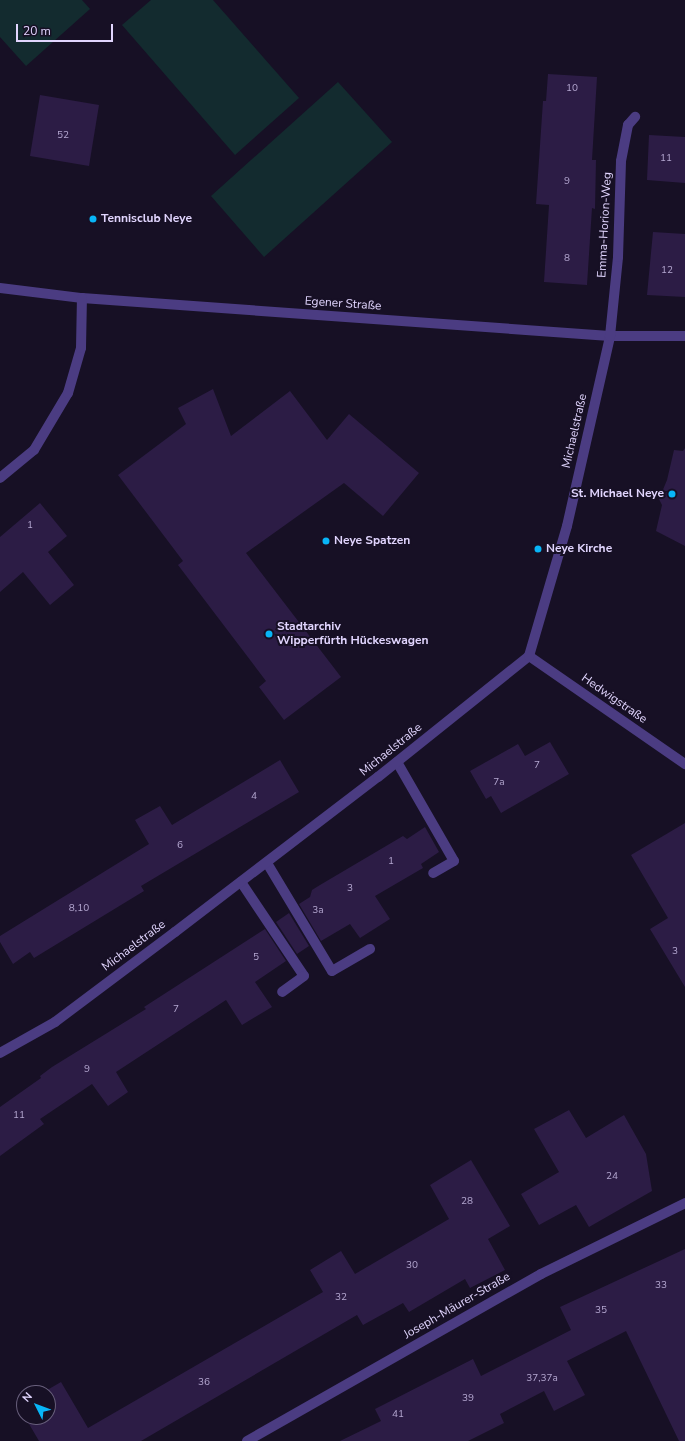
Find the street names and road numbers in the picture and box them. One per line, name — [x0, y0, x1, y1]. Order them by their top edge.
street label: Emma-Horion-Weg — [595, 172, 615, 278]
street label: Egener Straße — [304, 294, 382, 314]
street label: Michaelstraße — [559, 392, 591, 470]
street label: Hedwigstraße — [578, 671, 650, 727]
street label: Michaelstraße — [357, 721, 425, 779]
street label: Michaelstraße — [99, 917, 169, 975]
street label: Joseph-Mäurer-Straße — [401, 1270, 513, 1342]

